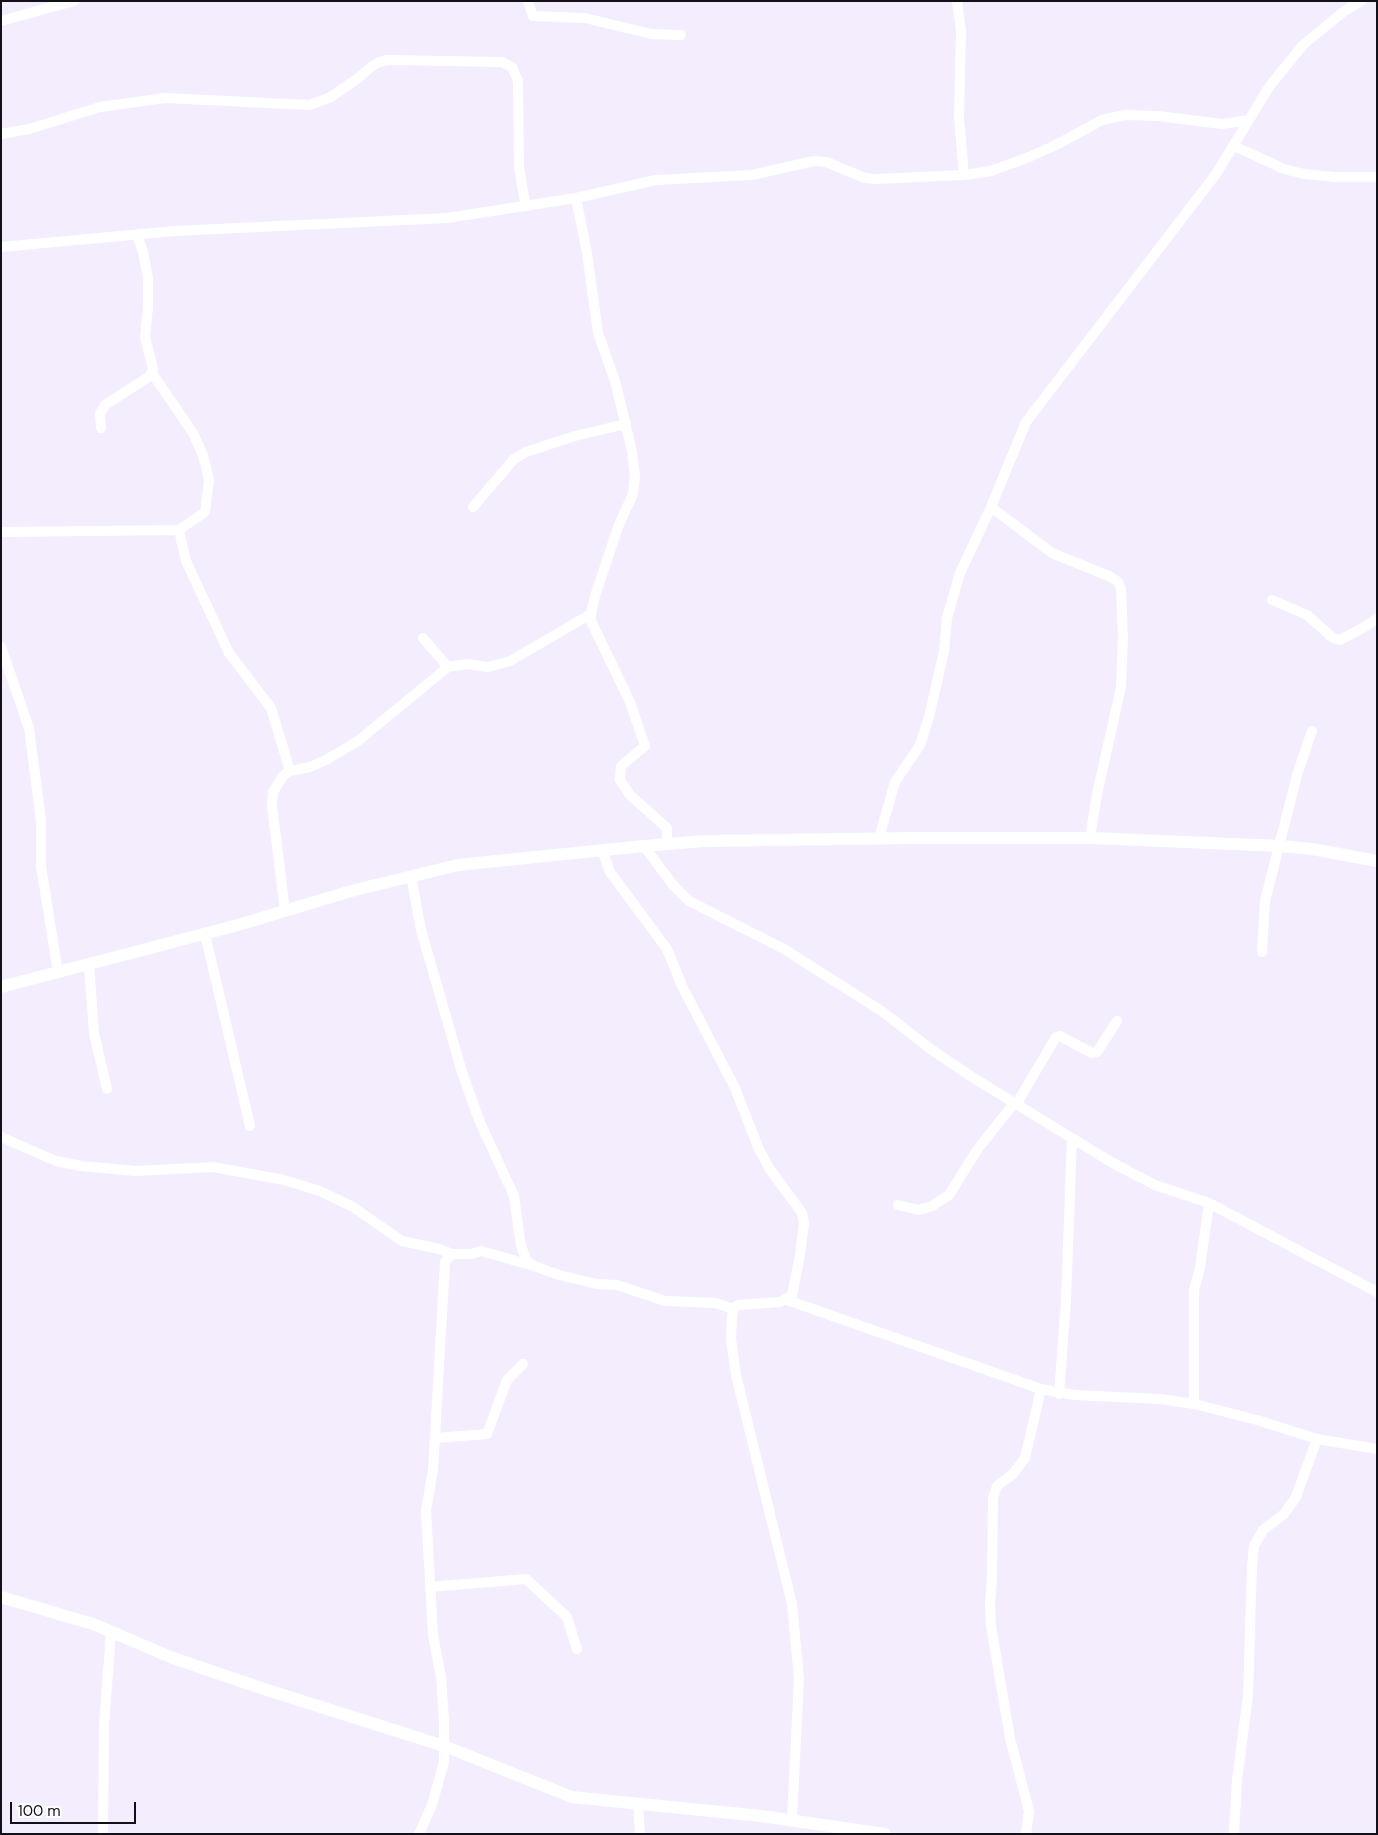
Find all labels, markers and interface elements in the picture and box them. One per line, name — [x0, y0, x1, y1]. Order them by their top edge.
scale bar — [12, 1792, 139, 1824]
text: 100 m — [18, 1801, 61, 1821]

